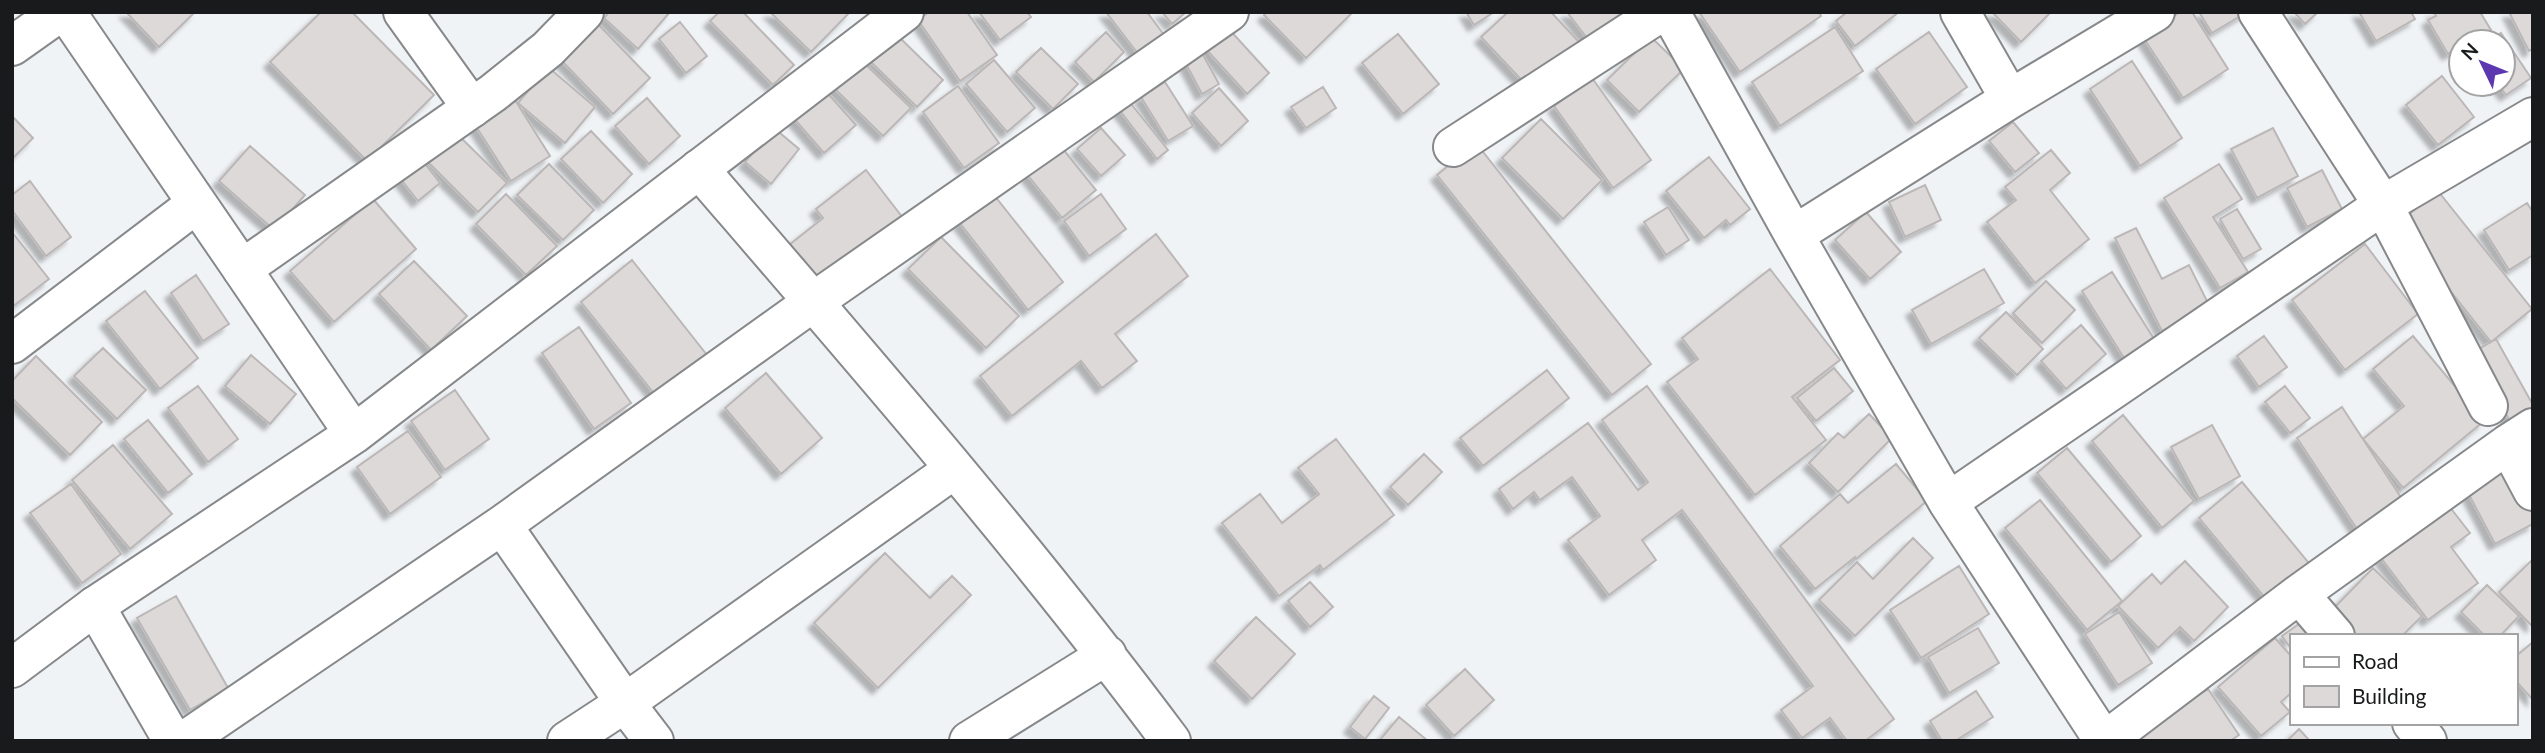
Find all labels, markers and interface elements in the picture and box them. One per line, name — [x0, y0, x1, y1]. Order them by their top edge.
north arrow — [2447, 28, 2517, 98]
text: N — [2456, 38, 2483, 64]
legend — [2290, 634, 2517, 725]
text: Road — [2352, 648, 2399, 673]
text: Building — [2352, 683, 2427, 708]

